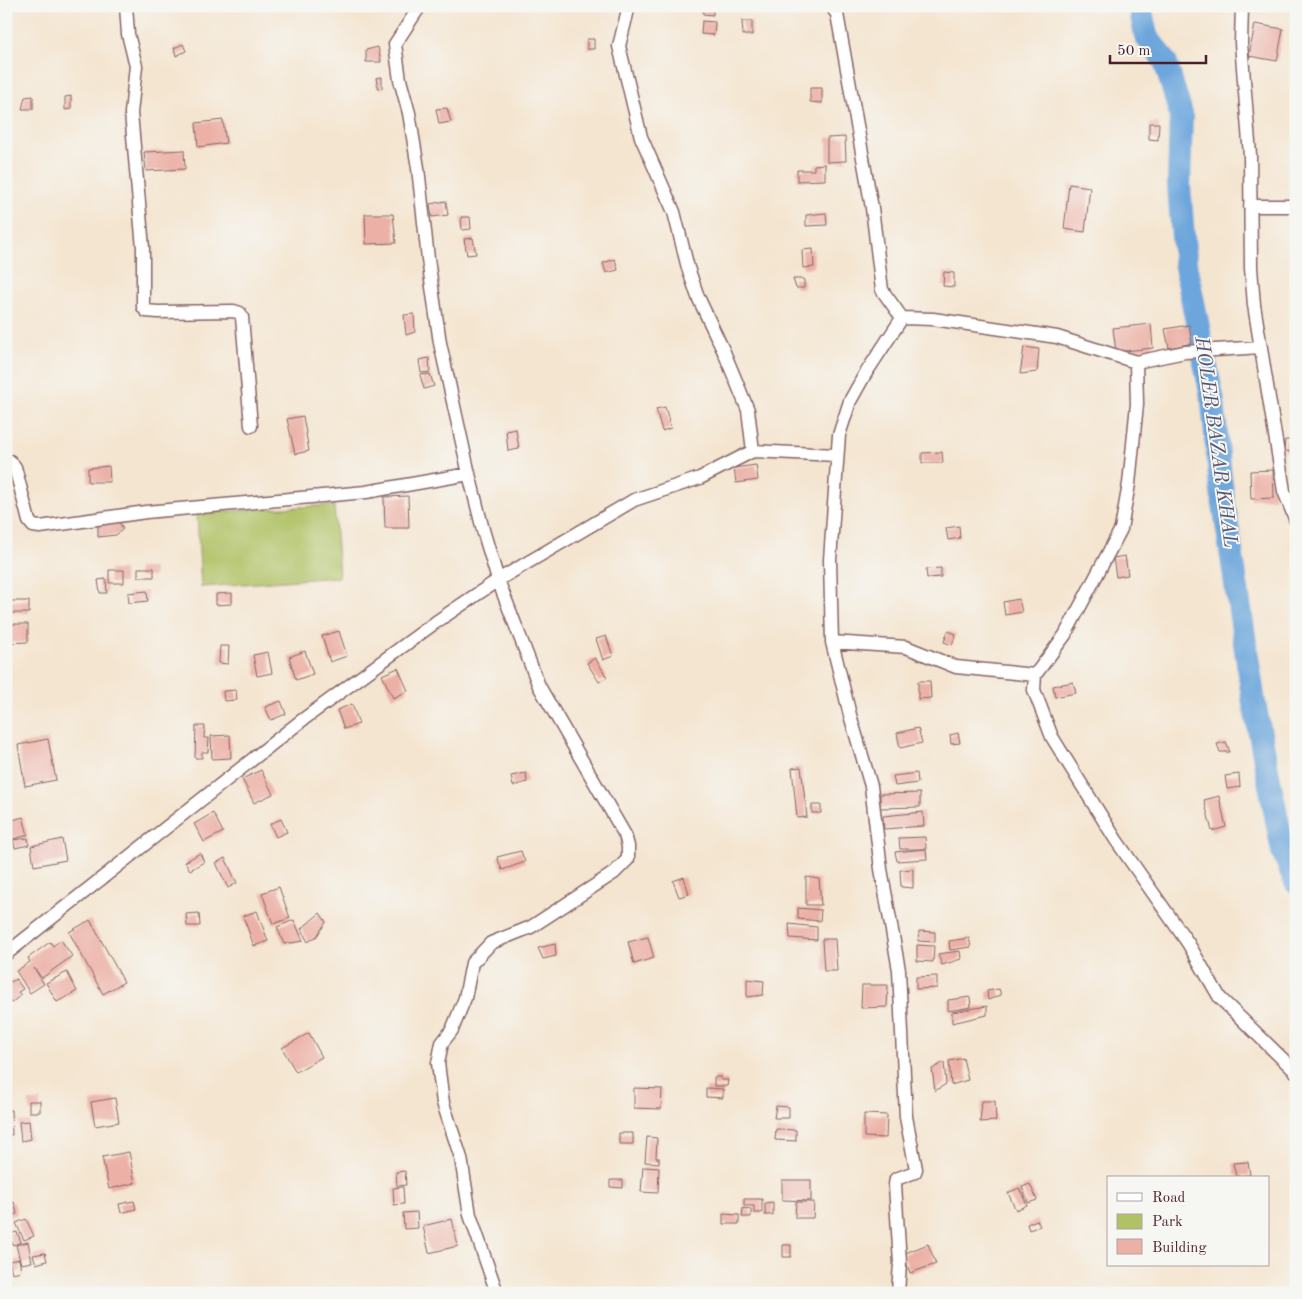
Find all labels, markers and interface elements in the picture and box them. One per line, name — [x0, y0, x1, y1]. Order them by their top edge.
scale bar — [1110, 32, 1206, 64]
text: 50 m — [1117, 44, 1151, 59]
water label: HOLER BAZAR KHAL — [1190, 334, 1240, 549]
legend — [1107, 1176, 1270, 1266]
text: Road — [1152, 1191, 1186, 1206]
text: Park — [1152, 1215, 1183, 1230]
text: Building — [1152, 1241, 1207, 1256]

